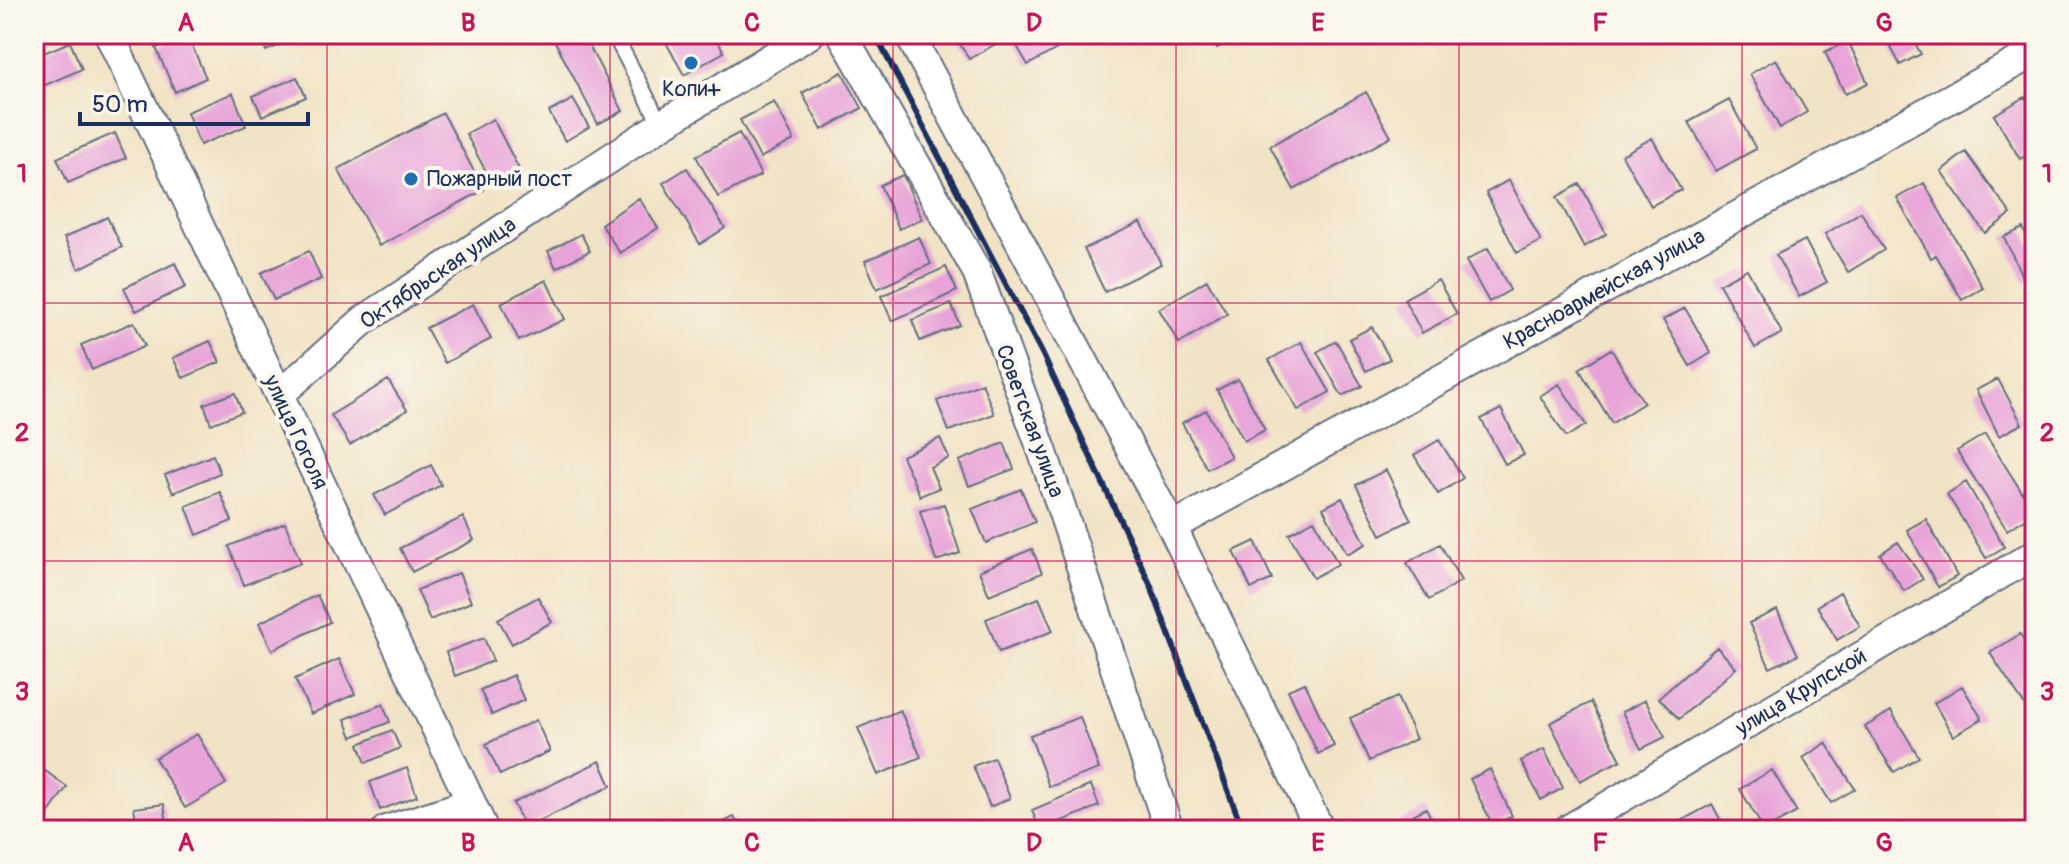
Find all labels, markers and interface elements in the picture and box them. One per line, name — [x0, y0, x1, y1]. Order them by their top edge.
text: A — [178, 7, 195, 39]
text: B — [461, 7, 475, 39]
text: C — [744, 7, 760, 39]
text: D — [1026, 7, 1042, 39]
text: E — [1311, 7, 1325, 39]
text: F — [1592, 7, 1608, 39]
text: G — [1875, 7, 1893, 39]
marker: Копи+ — [682, 54, 700, 72]
place label: Копи+ — [662, 75, 721, 103]
scale bar — [80, 76, 308, 126]
text: 50 m — [92, 90, 148, 119]
text: 1 — [17, 158, 27, 190]
text: 1 — [2042, 158, 2052, 190]
place label: Пожарный пост — [427, 165, 572, 193]
marker: Пожарный пост — [402, 170, 420, 188]
street label: Октябрьская улица — [355, 210, 521, 336]
street label: Красноармейская улица — [1498, 222, 1710, 356]
street label: Советская улица — [989, 341, 1071, 501]
street label: улица Гоголя — [257, 369, 335, 494]
text: 2 — [15, 417, 29, 449]
text: 2 — [2040, 417, 2054, 449]
street label: улица Крупской — [1729, 642, 1872, 743]
text: 3 — [15, 676, 29, 708]
text: 3 — [2040, 676, 2054, 708]
text: A — [178, 827, 195, 859]
text: B — [461, 827, 475, 859]
text: C — [744, 827, 760, 859]
text: D — [1026, 827, 1042, 859]
text: E — [1311, 827, 1325, 859]
text: F — [1592, 827, 1608, 859]
text: G — [1875, 827, 1893, 859]

